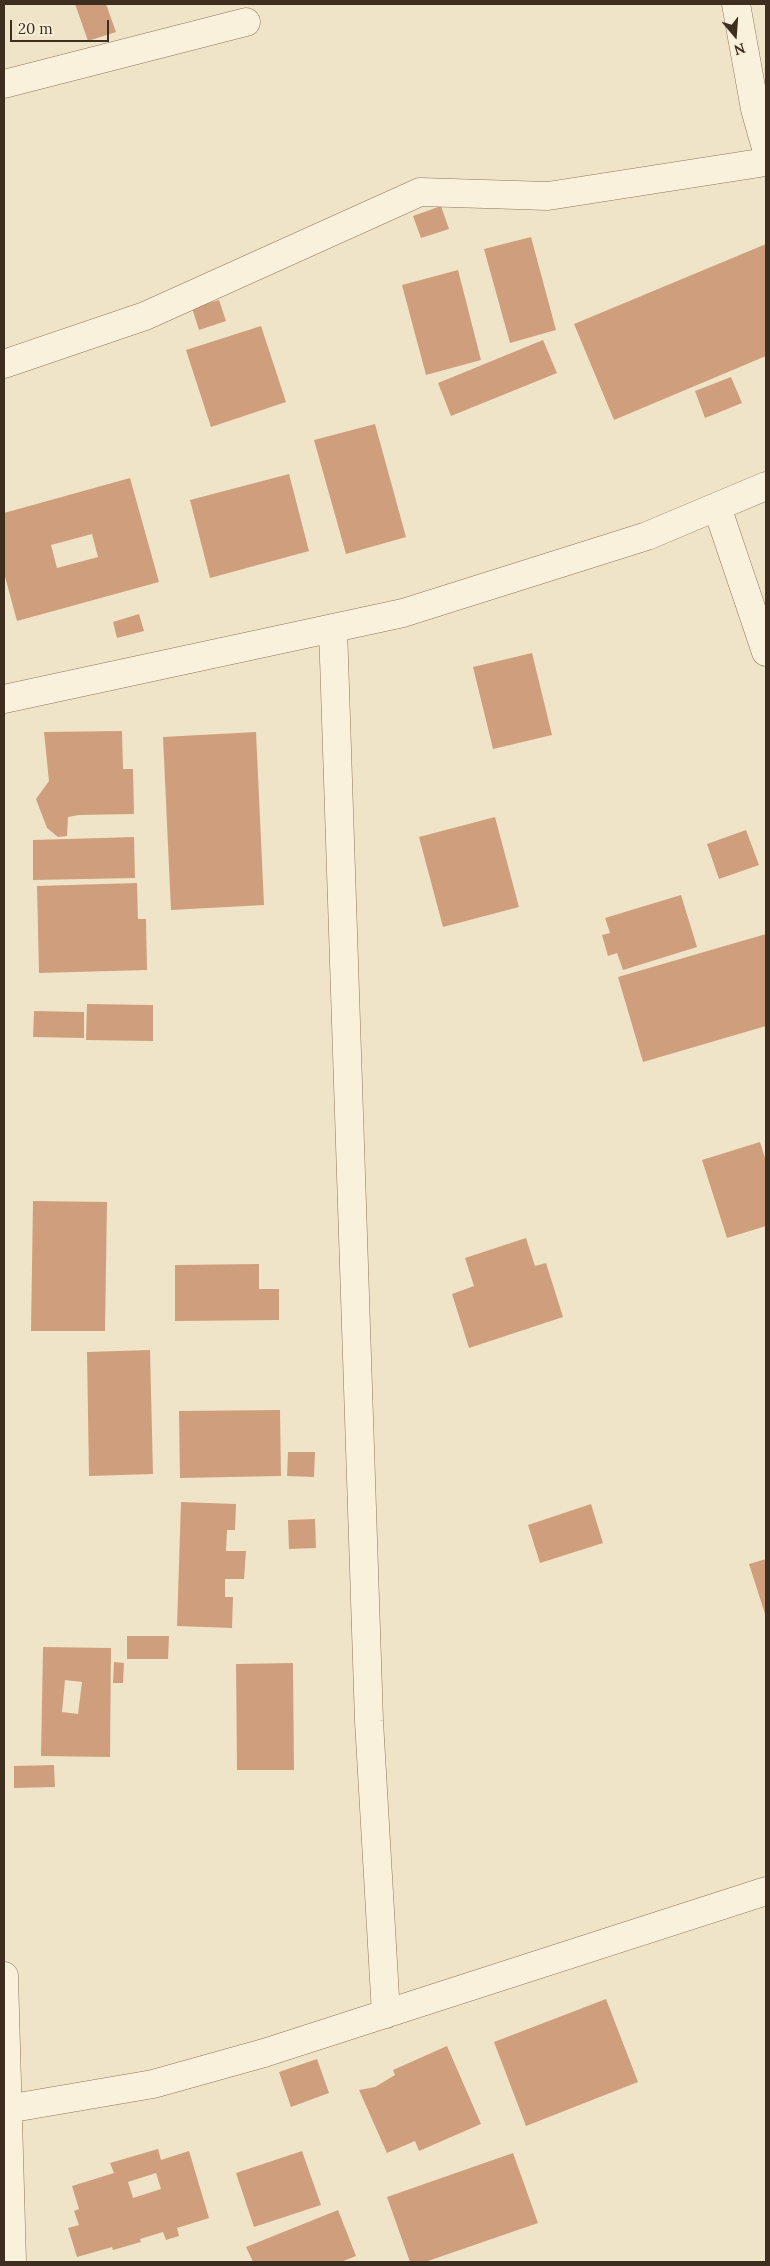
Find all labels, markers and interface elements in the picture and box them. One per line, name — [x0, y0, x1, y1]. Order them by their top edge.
scale bar — [12, 10, 111, 42]
north arrow — [710, 10, 760, 60]
text: 20 m — [18, 19, 53, 38]
text: N — [732, 39, 748, 59]

